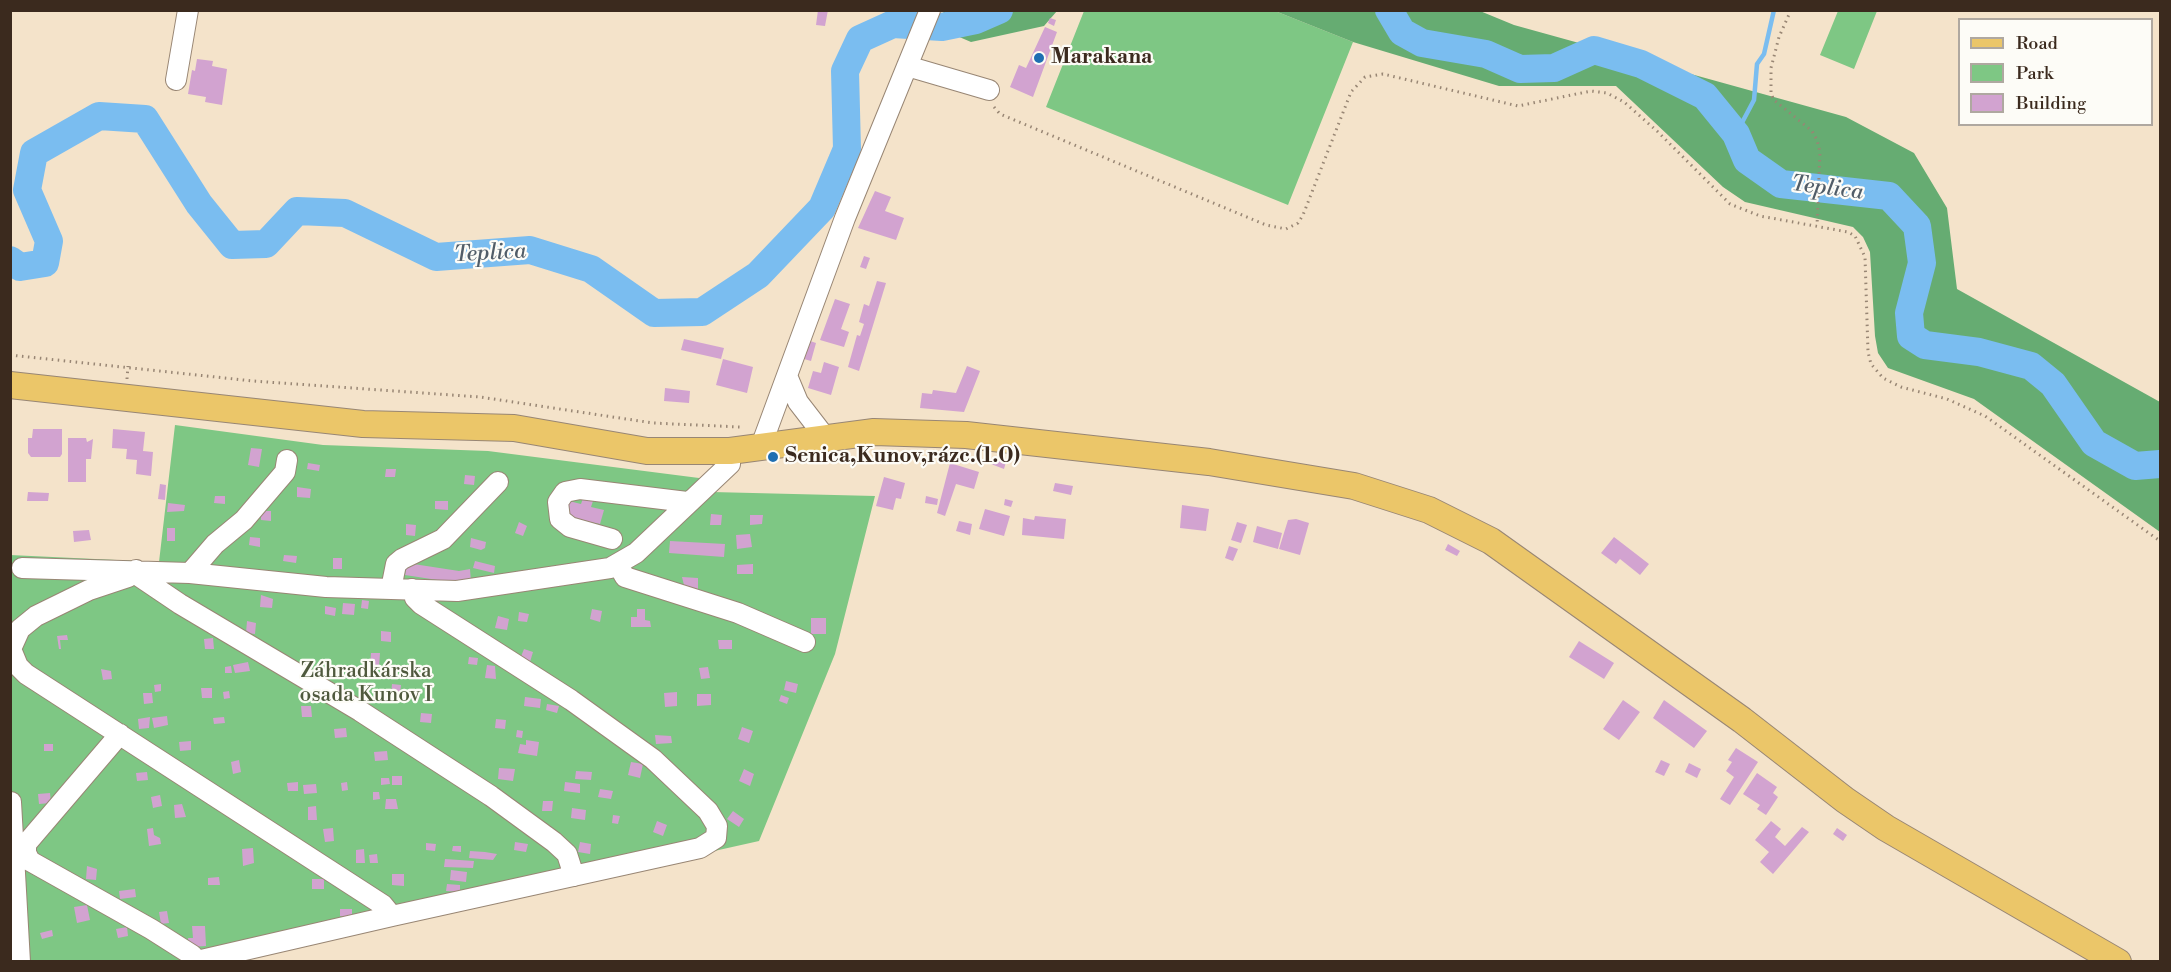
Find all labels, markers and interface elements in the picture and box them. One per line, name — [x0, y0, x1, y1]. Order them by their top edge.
legend — [1958, 18, 2153, 126]
text: Road — [2016, 32, 2058, 55]
place label: Marakana — [1051, 45, 1152, 71]
marker: Marakana — [1032, 51, 1046, 65]
text: Park — [2016, 62, 2053, 85]
text: Building — [2016, 92, 2086, 115]
water label: Teplica — [1790, 171, 1864, 207]
water label: Teplica — [453, 239, 527, 269]
place label: Senica,Kunov,rázc.(1.0) — [785, 444, 1020, 470]
marker: Senica,Kunov,rázc.(1.0) — [766, 450, 780, 464]
park label: Záhradkárska osada Kunov I — [300, 659, 432, 709]

